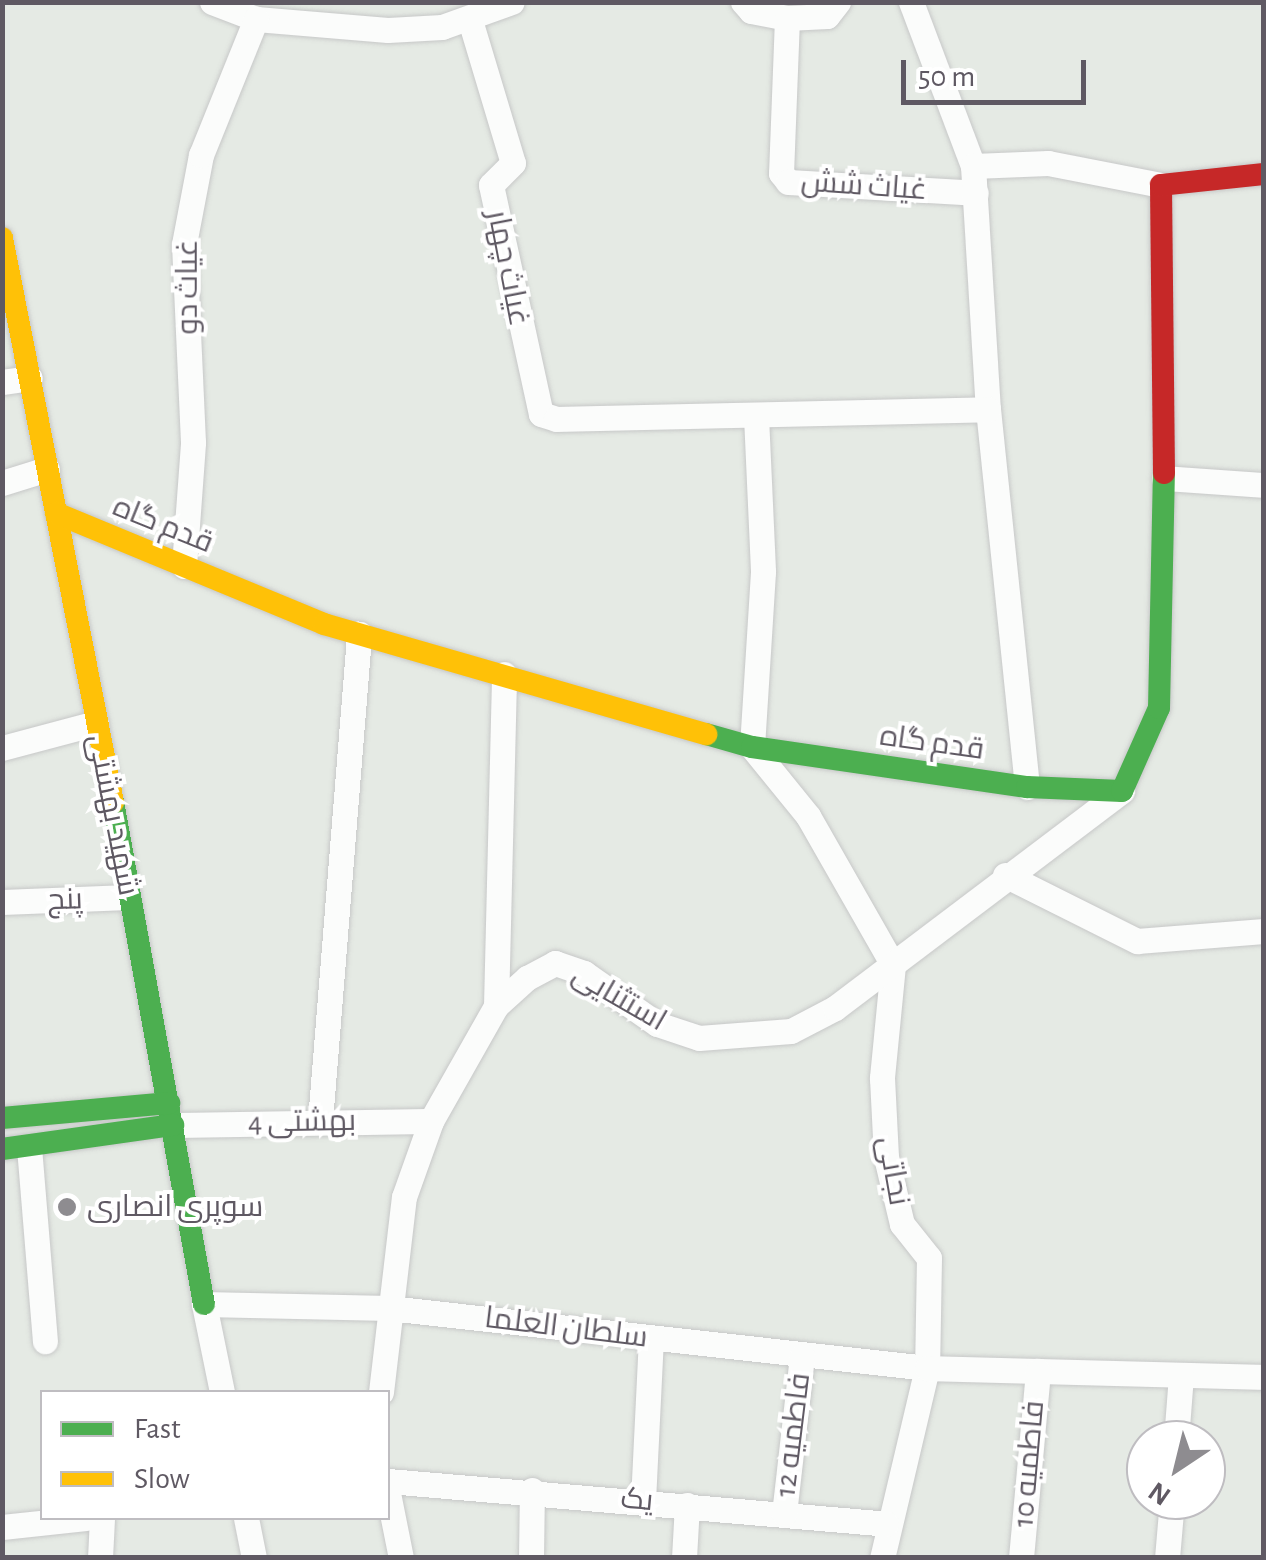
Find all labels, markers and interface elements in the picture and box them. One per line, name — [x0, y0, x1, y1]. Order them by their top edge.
scale bar — [906, 40, 1091, 102]
text: 50 m — [918, 62, 975, 92]
street label: غیاث شش — [800, 164, 928, 208]
street label: غیاث چهار — [479, 207, 537, 329]
street label: غیاث دو — [170, 240, 206, 334]
street label: قدم گاه — [108, 489, 218, 561]
street label: قدم گاه — [878, 718, 986, 768]
street label: شهید بهشتی — [80, 731, 146, 899]
street label: پنج — [47, 881, 83, 919]
street label: استثنایی — [566, 957, 672, 1039]
street label: بهشتی 4 — [248, 1103, 356, 1141]
street label: نجاتی — [869, 1134, 917, 1208]
place label: سوپری انصاری — [87, 1189, 263, 1225]
marker: سوپری انصاری — [56, 1196, 78, 1218]
street label: سلطان العلما — [482, 1300, 650, 1356]
street label: فاطمیه 12 — [768, 1371, 818, 1499]
legend — [40, 1390, 390, 1520]
street label: فاطمیه 10 — [1006, 1399, 1052, 1529]
text: Fast — [134, 1414, 181, 1444]
north arrow — [1126, 1420, 1226, 1520]
text: Slow — [134, 1464, 190, 1494]
text: N — [1144, 1476, 1176, 1510]
street label: یک — [619, 1481, 655, 1519]

